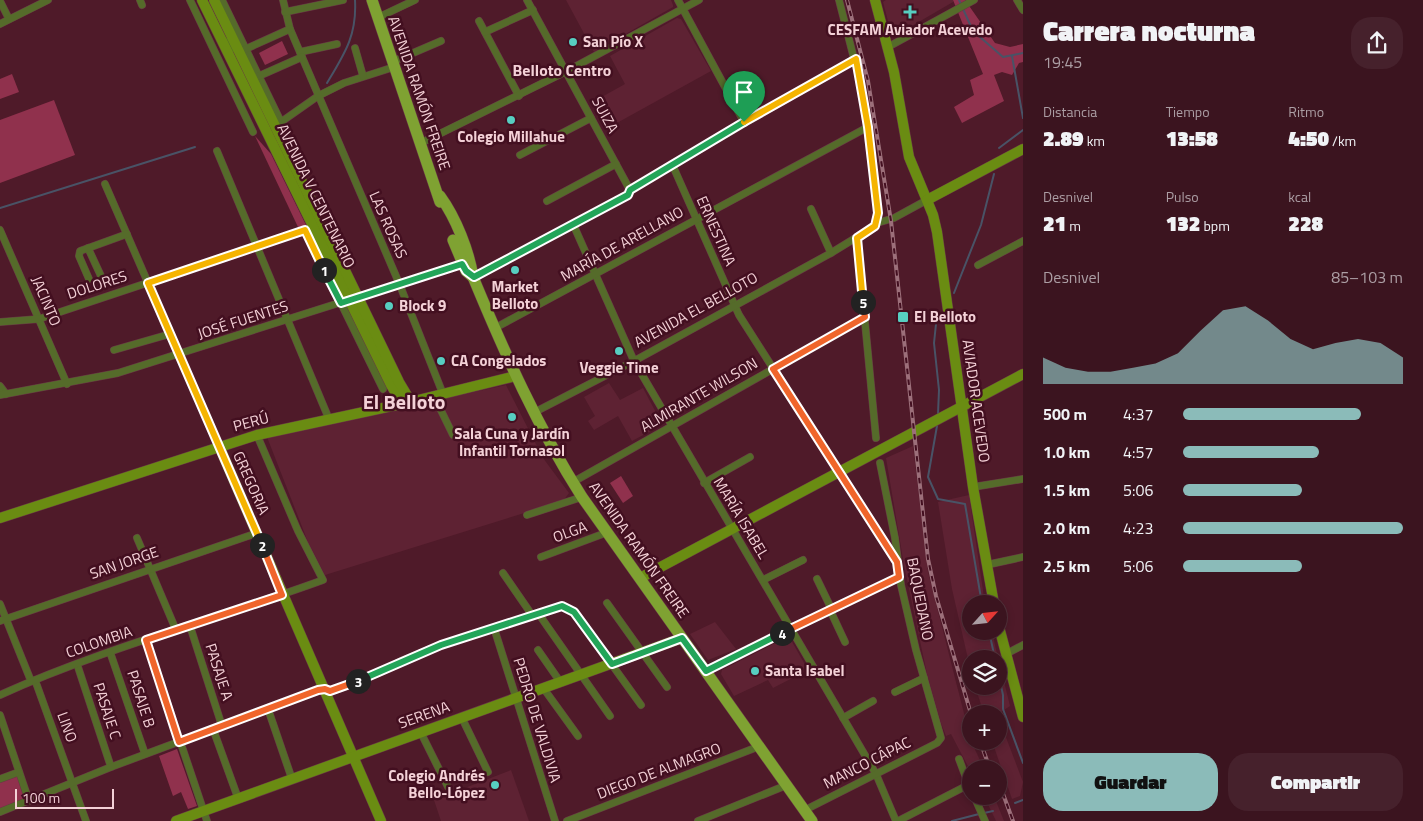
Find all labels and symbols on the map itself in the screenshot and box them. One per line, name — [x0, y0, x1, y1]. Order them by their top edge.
marker: CESFAM Aviador Acevedo — [903, 5, 917, 19]
street label: AVENIDA RAMÓN FREIRE — [382, 13, 457, 173]
place label: CESFAM Aviador Acevedo — [828, 18, 992, 41]
place label: San Pío X — [583, 30, 643, 53]
marker: San Pío X — [567, 36, 579, 48]
district label: Belloto Centro — [513, 58, 611, 82]
pin — [723, 71, 765, 122]
street label: SUIZA — [586, 92, 625, 137]
marker: Colegio Millahue — [505, 114, 517, 126]
street label: AVENIDA V CENTENARIO — [272, 120, 361, 272]
place label: Colegio Millahue — [457, 125, 565, 148]
street label: LAS ROSAS — [363, 187, 414, 262]
street label: ERNESTINA — [691, 192, 742, 270]
street label: MARÍA DE ARELLANO — [556, 200, 688, 287]
pin: 1 — [312, 258, 336, 282]
street label: DOLORES — [64, 264, 130, 305]
marker: Market Belloto — [509, 264, 521, 276]
street label: AVENIDA EL BELLOTO — [630, 266, 762, 353]
street label: JACINTO — [26, 272, 67, 330]
place label: Market Belloto — [492, 275, 539, 315]
pin: 5 — [850, 290, 876, 314]
street label: JOSÉ FUENTES — [194, 294, 291, 345]
place label: Block 9 — [399, 294, 446, 317]
marker: Block 9 — [383, 300, 395, 312]
place label: El Belloto — [914, 305, 976, 328]
marker: El Belloto — [896, 310, 910, 324]
street label: AVIADOR ACEVEDO — [956, 338, 997, 464]
marker: Veggie Time — [613, 345, 625, 357]
place label: CA Congelados — [451, 349, 546, 372]
street label: ALMIRANTE WILSON — [636, 351, 762, 438]
marker: CA Congelados — [435, 355, 447, 367]
place label: Veggie Time — [579, 356, 659, 379]
district label: El Belloto — [363, 386, 445, 417]
street label: PERÚ — [230, 406, 271, 437]
marker: Sala Cuna y Jardín Infantil Tornasol — [506, 411, 518, 423]
place label: Sala Cuna y Jardín Infantil Tornasol — [454, 422, 570, 462]
street label: GREGORIA — [227, 447, 276, 518]
street label: MARÍA ISABEL — [708, 472, 775, 563]
street label: AVENIDA RAMÓN FREIRE — [584, 477, 695, 623]
street label: OLGA — [549, 515, 590, 548]
pin: 2 — [250, 532, 274, 558]
street label: SAN JORGE — [86, 540, 161, 585]
street label: BAQUEDANO — [901, 555, 940, 642]
north arrow — [962, 595, 1008, 640]
street label: COLOMBIA — [62, 619, 135, 664]
pin: 4 — [770, 620, 794, 646]
street label: PASAJE A — [199, 640, 240, 704]
street label: PEDRO DE VALDIVIA — [508, 654, 567, 785]
place label: Santa Isabel — [765, 659, 844, 682]
marker: Santa Isabel — [749, 665, 761, 677]
street label: PASAJE B — [121, 667, 162, 731]
pin: 3 — [346, 668, 370, 694]
street label: PASAJE C — [88, 680, 127, 742]
street label: SERENA — [395, 695, 453, 734]
street label: LINO — [51, 708, 84, 745]
street label: MANCO CÁPAC — [819, 731, 914, 794]
street label: DIEGO DE ALMAGRO — [593, 736, 724, 805]
place label: Colegio Andrés Bello-López — [388, 764, 485, 804]
marker: Colegio Andrés Bello-López — [489, 779, 501, 791]
scale bar — [15, 786, 114, 809]

